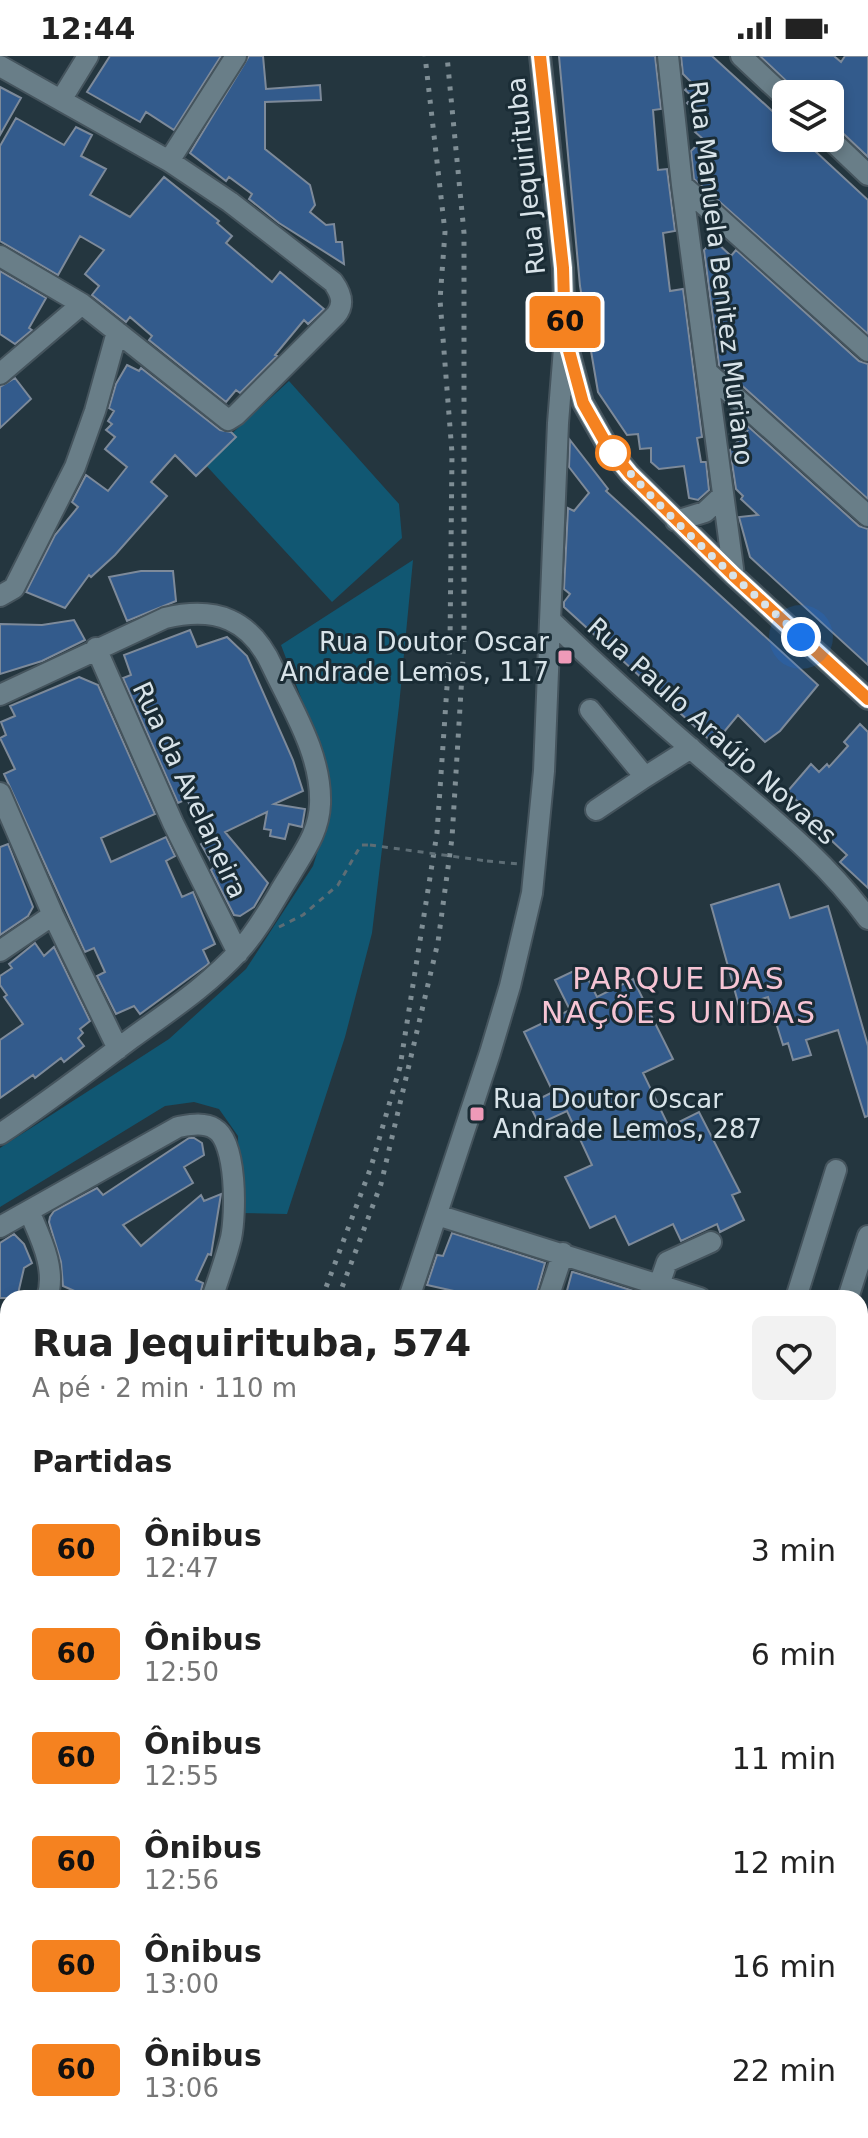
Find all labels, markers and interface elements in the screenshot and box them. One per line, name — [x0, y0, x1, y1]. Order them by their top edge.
text: 12:44 — [40, 11, 136, 46]
street label: Rua Jequirituba — [501, 76, 551, 276]
street label: Rua Manuela Benitez Muriano — [683, 79, 759, 467]
map controls — [772, 80, 844, 152]
button: layers — [772, 80, 844, 152]
line badge: 60 — [529, 296, 601, 348]
text: 60 — [546, 305, 584, 338]
unlabelled marker — [596, 436, 630, 470]
street label: Rua Paulo Araújo Novaes — [581, 611, 843, 851]
your location — [781, 617, 821, 657]
place label: Rua Doutor Oscar Andrade Lemos, 117 — [280, 627, 549, 687]
marker: Rua Doutor Oscar Andrade Lemos, 117 — [556, 648, 574, 666]
street label: Rua da Avelaneira — [127, 677, 253, 903]
district label: PARQUE DAS NAÇÕES UNIDAS — [541, 961, 817, 1030]
place label: Rua Doutor Oscar Andrade Lemos, 287 — [493, 1084, 762, 1144]
marker: Rua Doutor Oscar Andrade Lemos, 287 — [468, 1105, 486, 1123]
button: heart — [752, 1316, 836, 1400]
text: Rua Jequirituba, 574 — [32, 1321, 471, 1365]
text: A pé · 2 min · 110 m — [32, 1373, 297, 1403]
text: Partidas — [32, 1444, 172, 1479]
text: Ônibus — [144, 1518, 262, 1553]
text: 60 — [57, 1533, 95, 1566]
text: 3 min — [751, 1533, 836, 1568]
text: 12:47 — [144, 1553, 219, 1583]
text: Ônibus — [144, 1622, 262, 1657]
text: 60 — [57, 1637, 95, 1670]
text: 6 min — [751, 1637, 836, 1672]
text: 12:50 — [144, 1657, 219, 1687]
text: Ônibus — [144, 1726, 262, 1761]
text: 60 — [57, 1741, 95, 1774]
text: 11 min — [732, 1741, 836, 1776]
text: 12:55 — [144, 1761, 219, 1791]
text: Ônibus — [144, 1830, 262, 1865]
text: 60 — [57, 1845, 95, 1878]
text: 12 min — [732, 1845, 836, 1880]
text: 12:56 — [144, 1865, 219, 1895]
text: Ônibus — [144, 1934, 262, 1969]
text: 60 — [57, 1949, 95, 1982]
text: 16 min — [732, 1949, 836, 1984]
text: 13:00 — [144, 1969, 219, 1999]
text: Ônibus — [144, 2038, 262, 2073]
text: 60 — [57, 2053, 95, 2086]
text: 22 min — [732, 2053, 836, 2088]
text: 13:06 — [144, 2073, 219, 2103]

